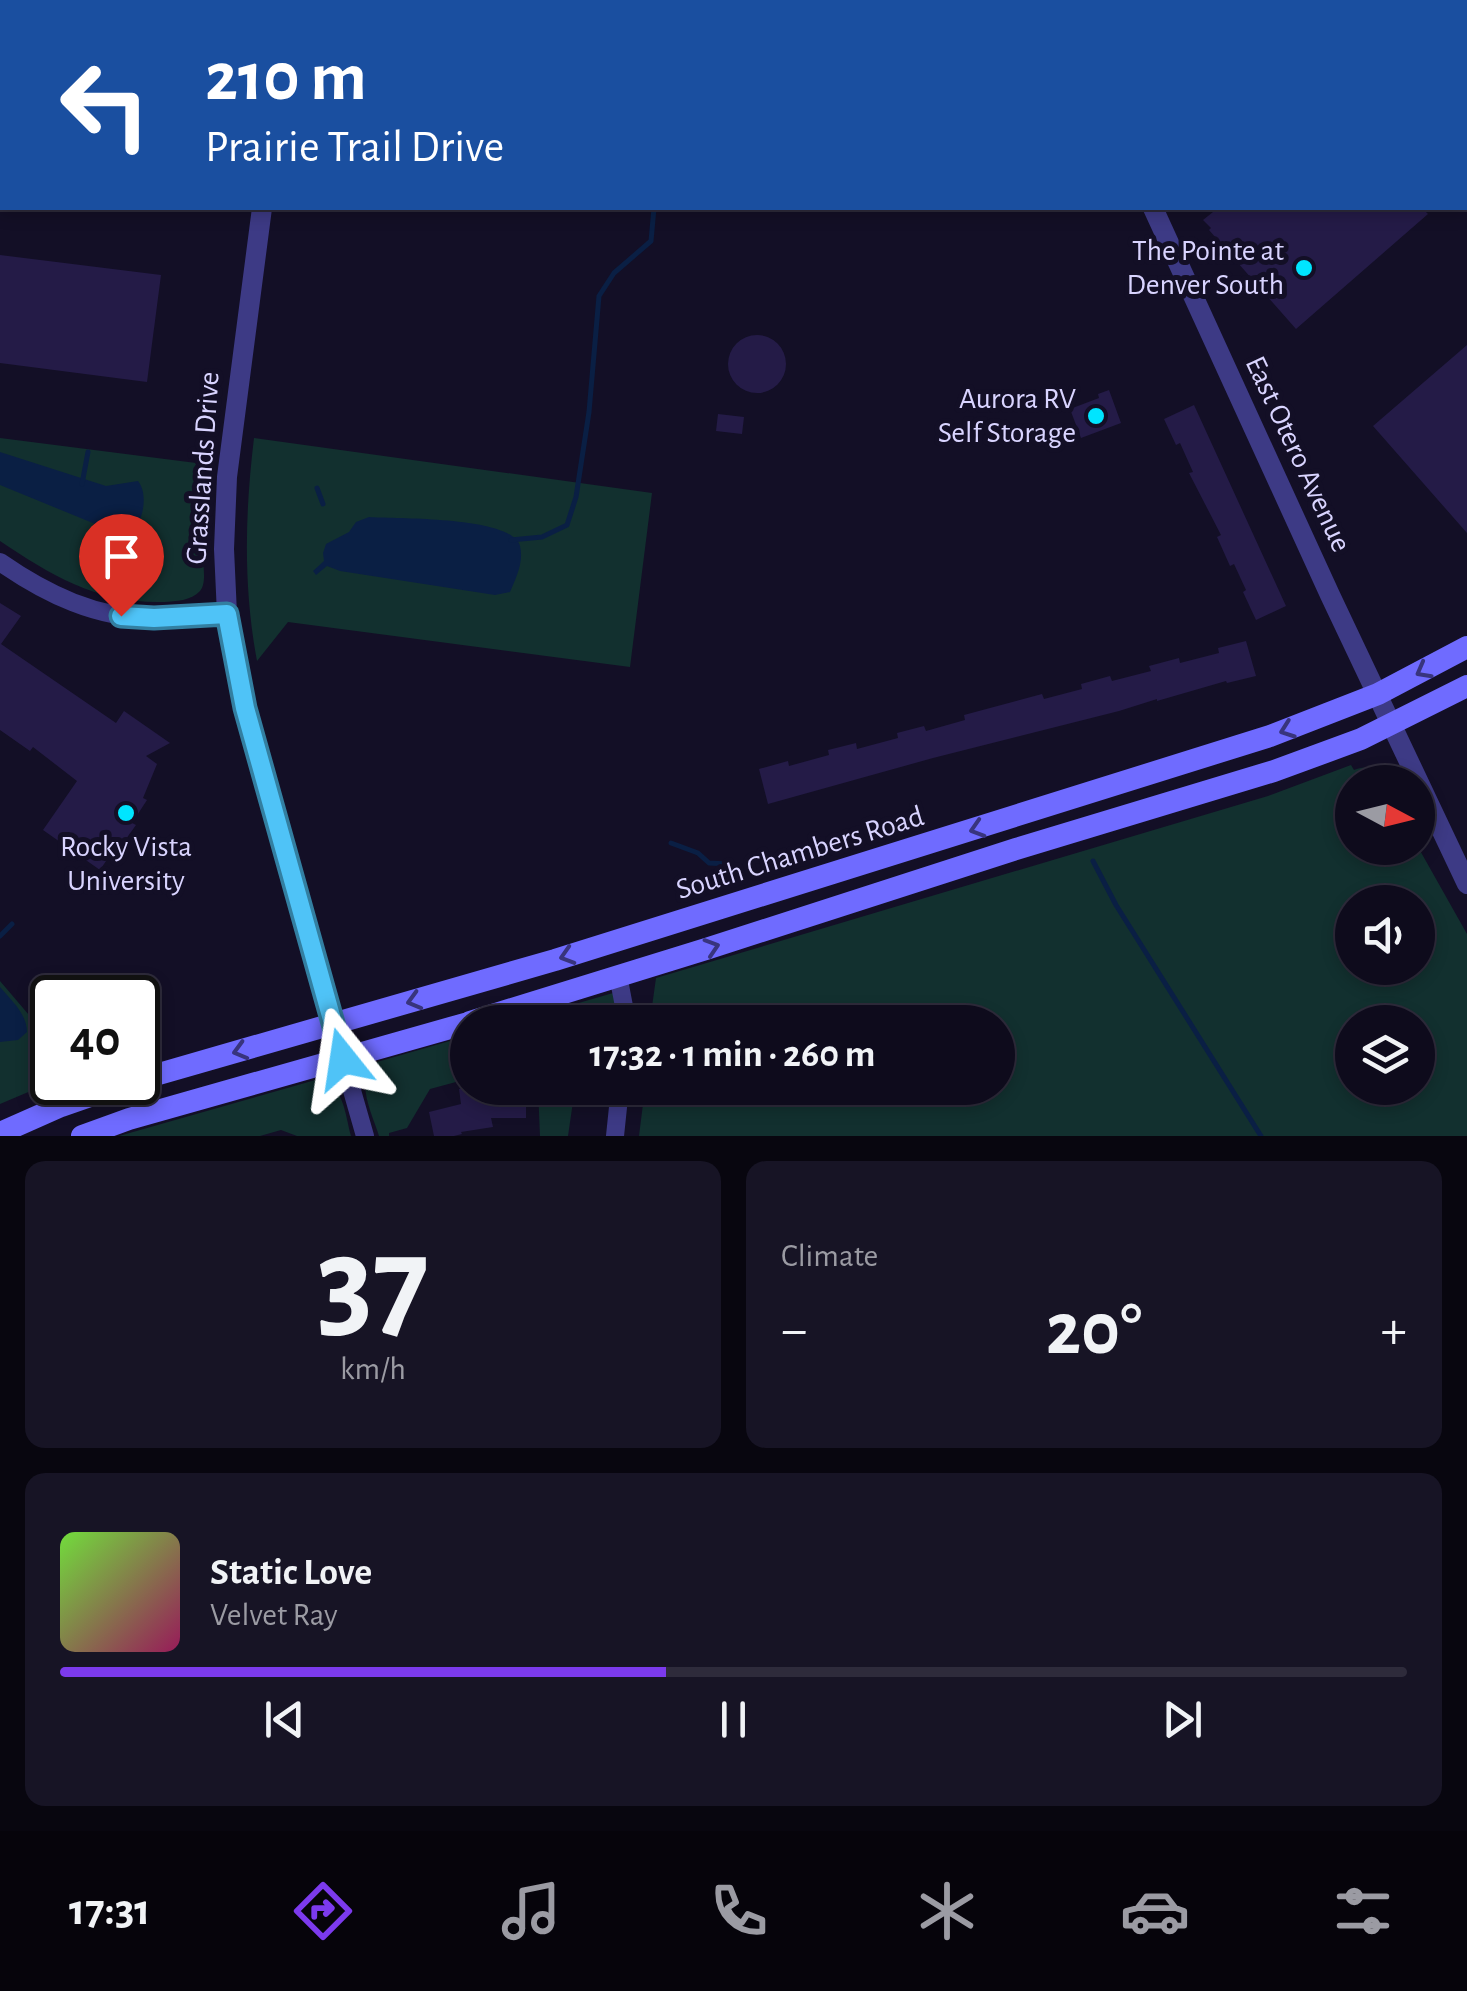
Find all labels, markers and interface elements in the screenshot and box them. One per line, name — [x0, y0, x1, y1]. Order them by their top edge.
icon: left — [40, 40, 170, 170]
text: 210 m — [205, 43, 367, 113]
text: Prairie Trail Drive — [205, 125, 504, 170]
place label: The Pointe at Denver South — [1126, 236, 1284, 300]
marker: The Pointe at Denver South — [1293, 257, 1315, 279]
street label: East Otero Avenue — [1240, 352, 1356, 556]
street label: Grasslands Drive — [181, 371, 225, 565]
place label: Aurora RV Self Storage — [938, 384, 1076, 448]
marker: Aurora RV Self Storage — [1085, 405, 1107, 427]
pin — [79, 514, 164, 617]
icon: arrive — [94, 529, 149, 584]
one-way arrow — [1415, 658, 1433, 678]
one-way arrow — [1280, 718, 1297, 739]
north arrow — [1335, 765, 1435, 865]
map controls — [1335, 765, 1435, 1105]
street label: South Chambers Road — [673, 801, 927, 905]
marker: Rocky Vista University — [115, 802, 137, 824]
one-way arrow — [970, 817, 987, 837]
place label: Rocky Vista University — [60, 832, 192, 896]
button: sound — [1335, 885, 1435, 985]
one-way arrow — [702, 939, 719, 959]
one-way arrow — [559, 944, 576, 965]
speed limit sign: 40 — [30, 975, 160, 1105]
one-way arrow — [407, 989, 424, 1010]
button: layers — [1335, 1005, 1435, 1105]
position arrow — [291, 1007, 395, 1111]
text: 17:32 · 1 min · 260 m — [590, 1036, 876, 1074]
one-way arrow — [232, 1039, 249, 1060]
text: 37 — [317, 1220, 429, 1350]
text: Climate — [781, 1240, 878, 1272]
text: 20° — [1046, 1293, 1142, 1368]
text: − — [781, 1303, 807, 1358]
text: + — [1381, 1303, 1407, 1358]
text: km/h — [340, 1353, 406, 1385]
text: Static Love — [210, 1554, 372, 1592]
text: Velvet Ray — [210, 1599, 338, 1631]
icon: previous — [257, 1692, 312, 1747]
icon: pause — [706, 1692, 761, 1747]
icon: next — [1155, 1692, 1210, 1747]
icon: directions — [288, 1876, 358, 1946]
icon: music — [496, 1876, 566, 1946]
icon: phone — [704, 1876, 774, 1946]
icon: climate — [912, 1876, 982, 1946]
icon: car — [1120, 1876, 1190, 1946]
icon: filters — [1328, 1876, 1398, 1946]
text: 17:31 — [69, 1888, 151, 1933]

